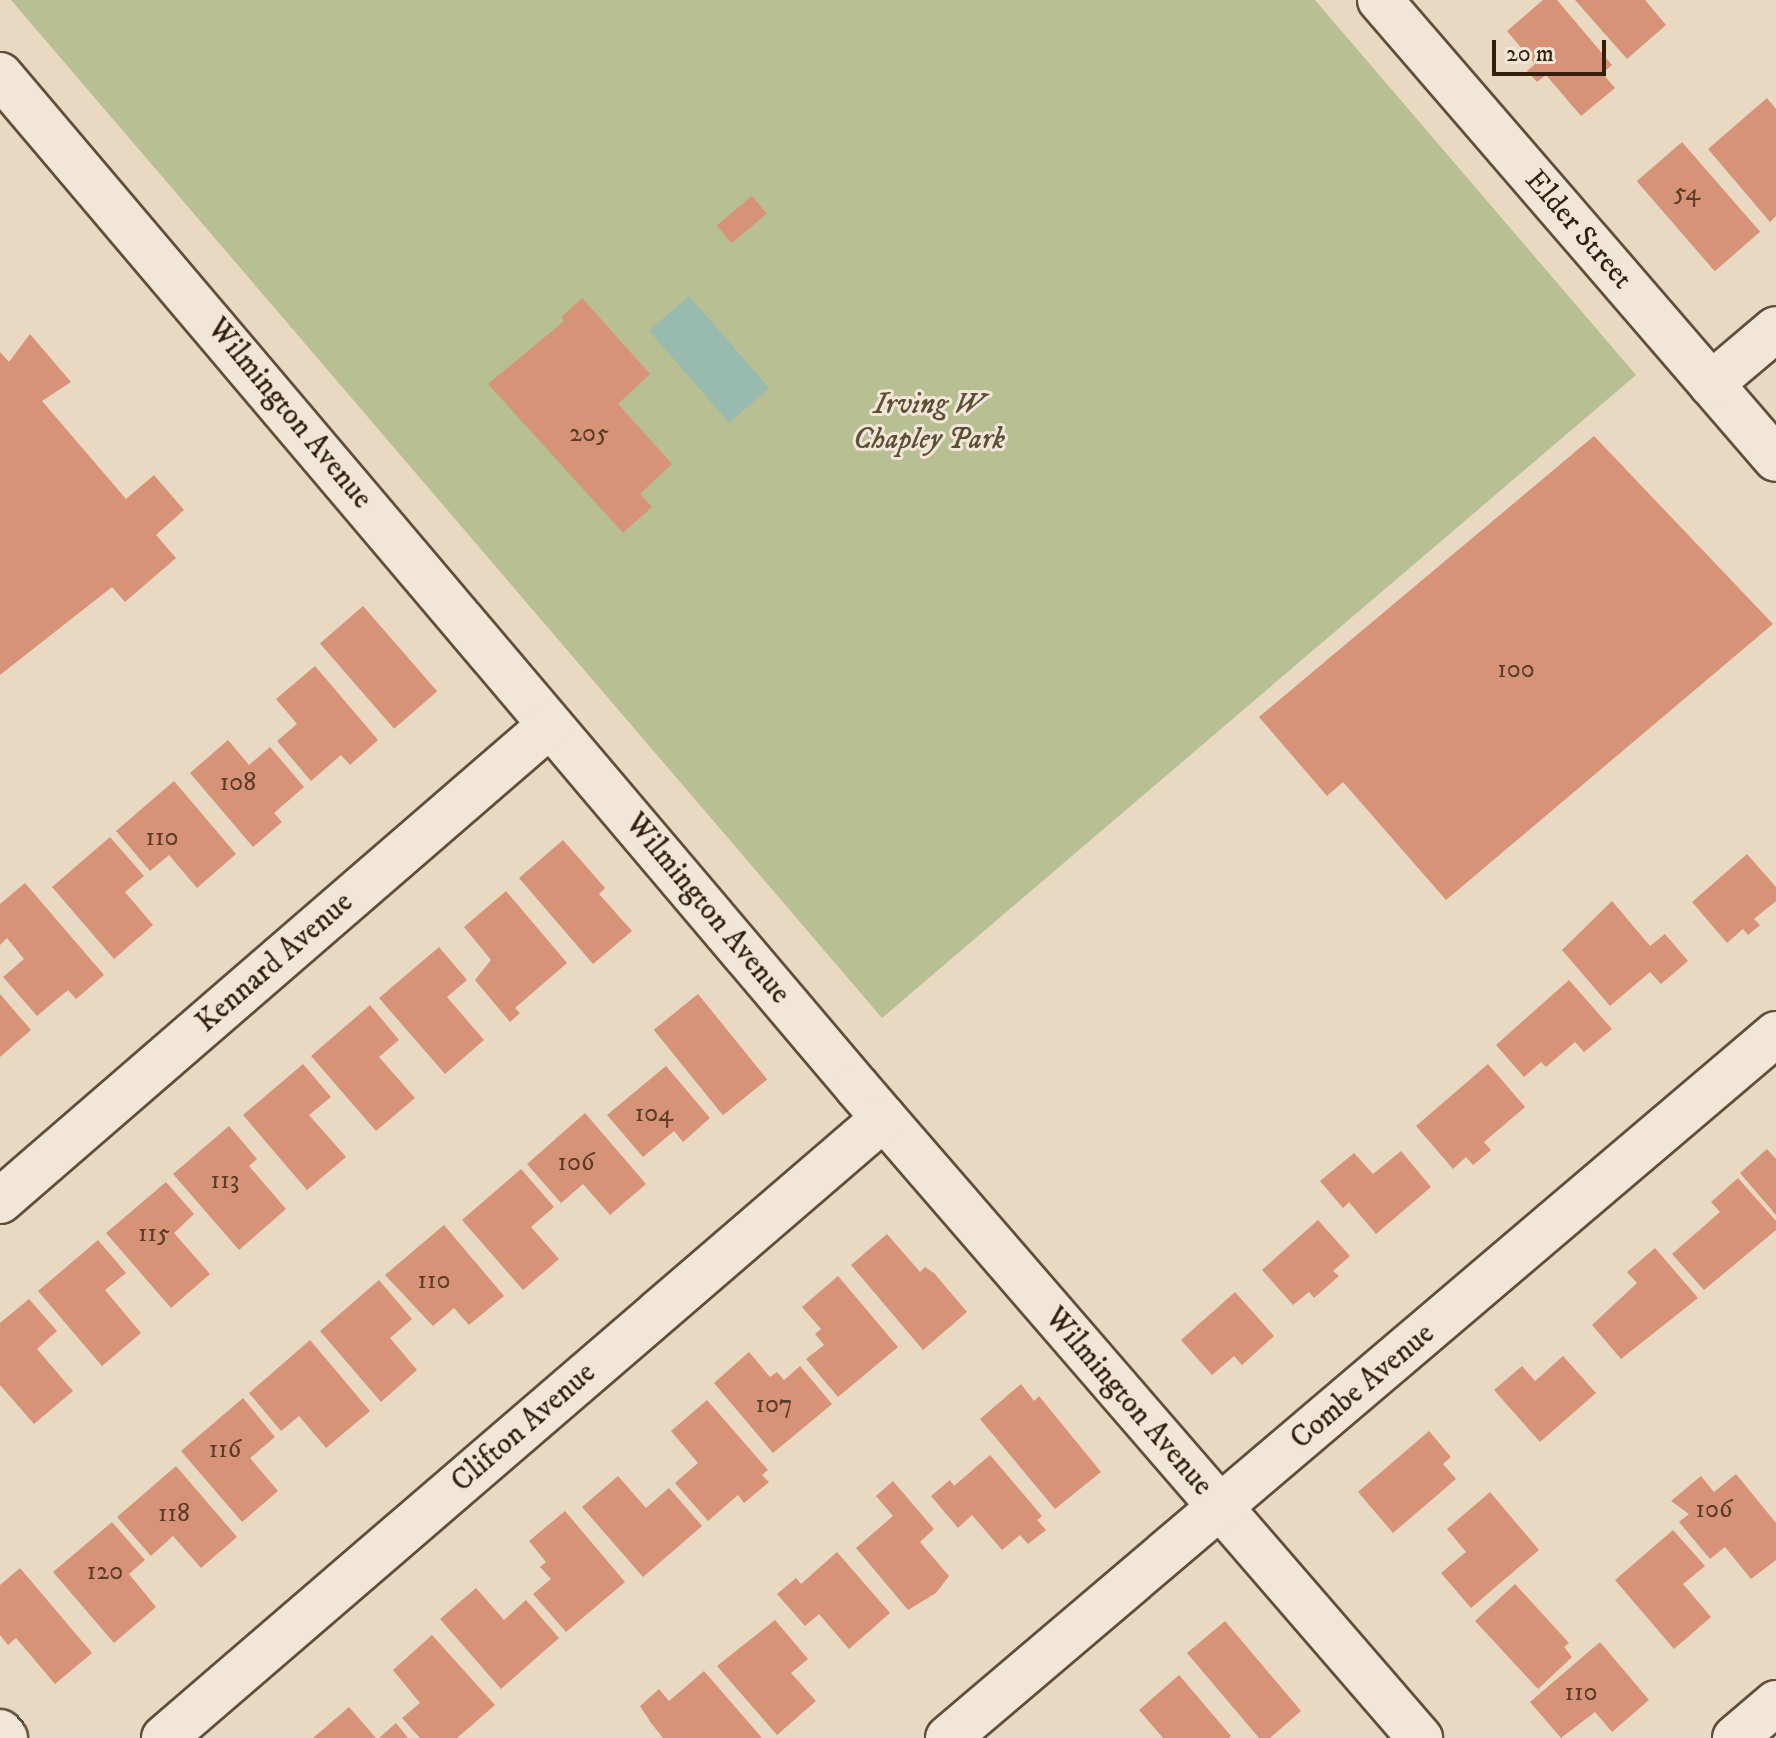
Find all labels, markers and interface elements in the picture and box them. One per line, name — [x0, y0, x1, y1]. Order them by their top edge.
scale bar — [1496, 24, 1610, 74]
text: 20 m — [1506, 39, 1554, 69]
street label: Elder Street — [1516, 163, 1640, 297]
house number: 54 — [1674, 177, 1700, 209]
street label: Wilmington Avenue — [199, 311, 379, 517]
park label: Irving W Chapley Park — [853, 387, 1005, 458]
house number: 205 — [569, 418, 609, 450]
house number: 100 — [1497, 654, 1535, 686]
house number: 108 — [220, 767, 256, 799]
street label: Wilmington Avenue — [617, 806, 797, 1012]
house number: 110 — [146, 822, 178, 854]
street label: Kennard Avenue — [189, 885, 361, 1041]
house number: 104 — [635, 1098, 673, 1130]
house number: 106 — [558, 1147, 594, 1179]
house number: 113 — [211, 1165, 239, 1197]
house number: 115 — [138, 1218, 170, 1250]
house number: 110 — [418, 1265, 450, 1297]
street label: Wilmington Avenue — [1036, 1301, 1220, 1503]
street label: Combe Avenue — [1284, 1317, 1442, 1457]
street label: Clifton Avenue — [445, 1356, 603, 1500]
house number: 107 — [755, 1389, 793, 1421]
house number: 116 — [209, 1434, 241, 1466]
house number: 106 — [1696, 1494, 1732, 1526]
house number: 118 — [158, 1498, 190, 1530]
house number: 120 — [87, 1556, 123, 1588]
house number: 110 — [1565, 1677, 1597, 1709]

